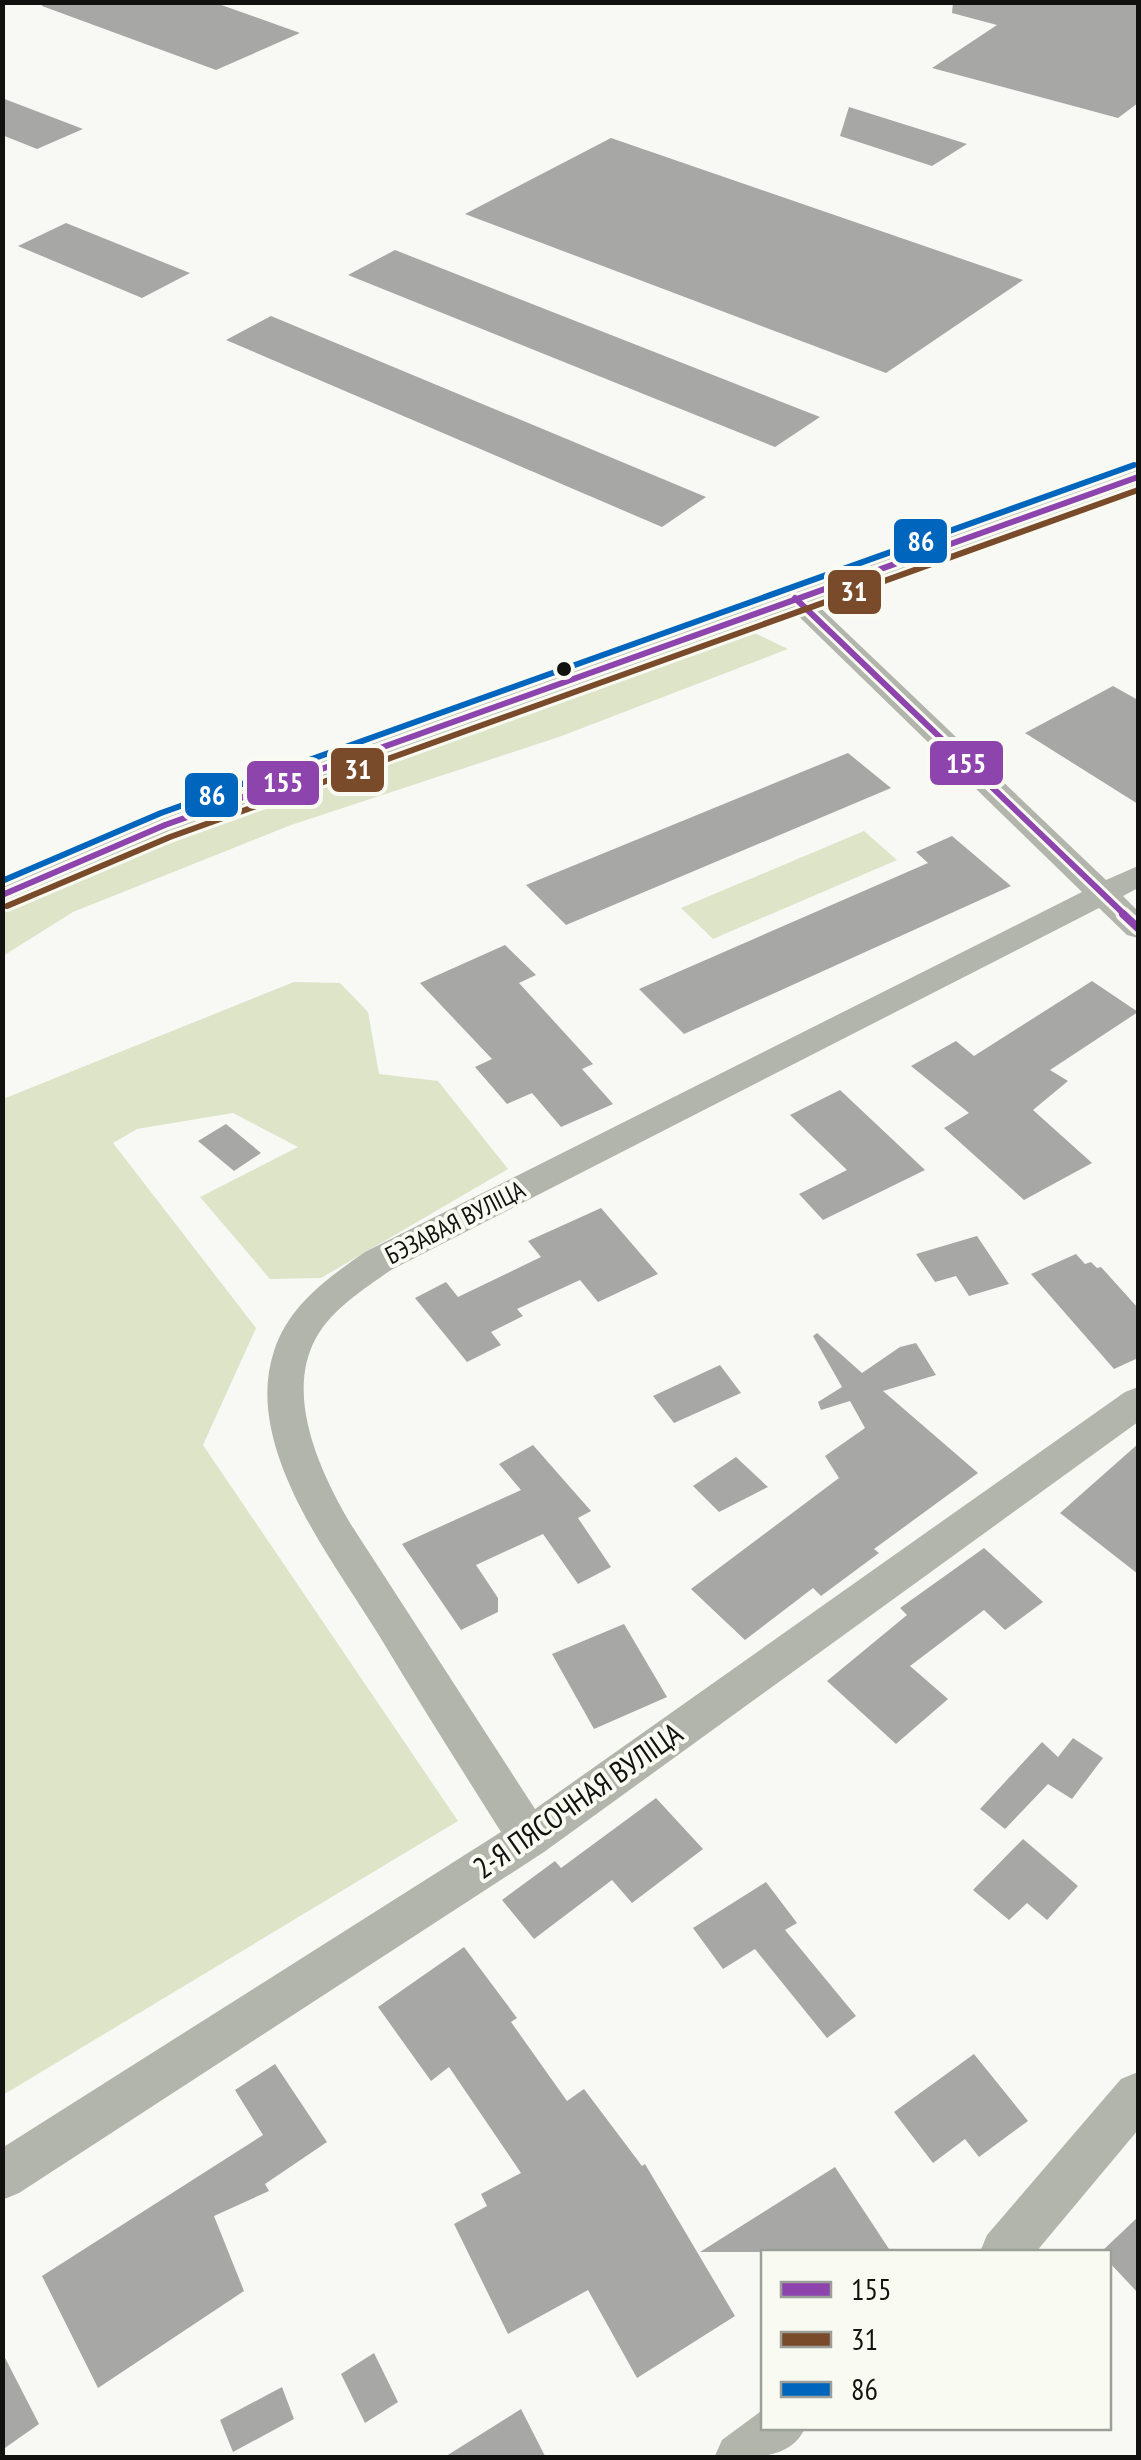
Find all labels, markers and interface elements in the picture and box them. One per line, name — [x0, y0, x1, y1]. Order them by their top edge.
line badge: 86 — [892, 517, 949, 565]
text: 86 — [908, 522, 934, 559]
line badge: 31 — [826, 568, 883, 616]
text: 31 — [841, 572, 867, 609]
unlabelled marker — [554, 659, 574, 679]
line badge: 155 — [928, 739, 1005, 787]
text: 155 — [946, 744, 986, 781]
line badge: 31 — [329, 746, 386, 794]
text: 31 — [345, 750, 371, 787]
line badge: 155 — [245, 759, 321, 807]
text: 155 — [263, 763, 303, 800]
line badge: 86 — [183, 771, 240, 819]
text: 86 — [199, 776, 225, 813]
street label: БЭЗАВАЯ ВУЛІЦА — [380, 1173, 530, 1271]
street label: 2-Я ПЯСОЧНАЯ ВУЛІЦА — [465, 1713, 690, 1887]
legend — [761, 2250, 1111, 2430]
text: 155 — [851, 2269, 892, 2308]
text: 31 — [851, 2319, 878, 2358]
text: 86 — [851, 2369, 878, 2408]

